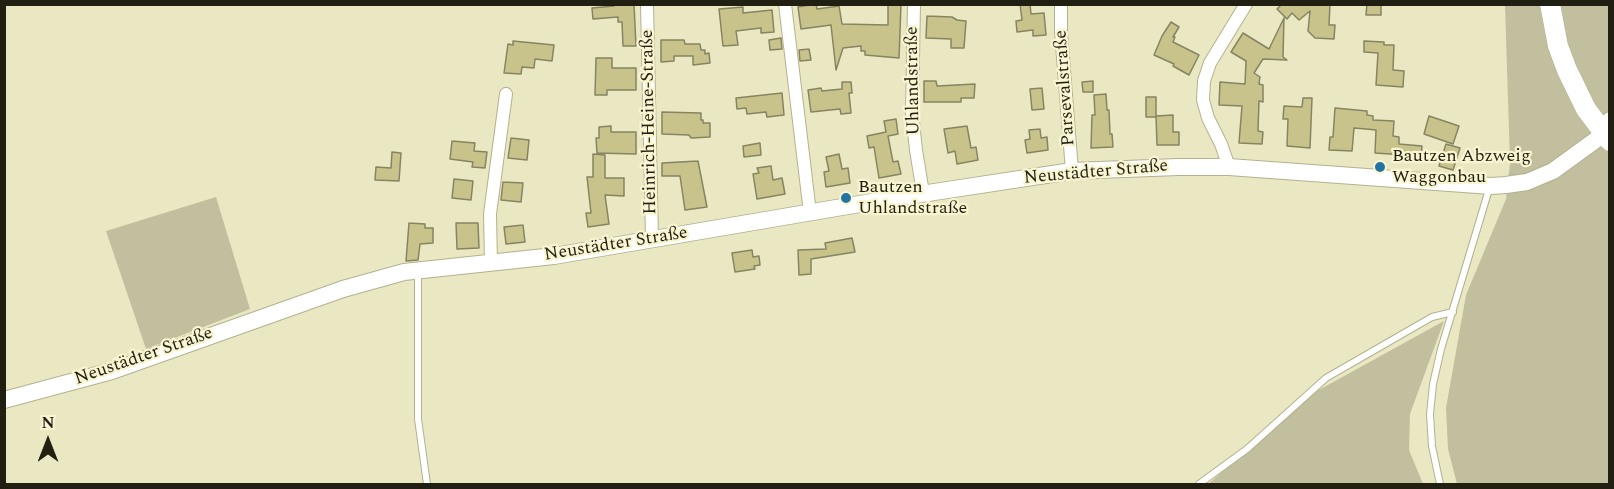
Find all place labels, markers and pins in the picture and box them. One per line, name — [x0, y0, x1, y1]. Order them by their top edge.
place label: Bautzen Abzweig Waggonbau — [1392, 146, 1531, 188]
marker: Bautzen Abzweig Waggonbau — [1373, 160, 1387, 174]
place label: Bautzen Uhlandstraße — [858, 177, 967, 219]
marker: Bautzen Uhlandstraße — [839, 191, 853, 205]

